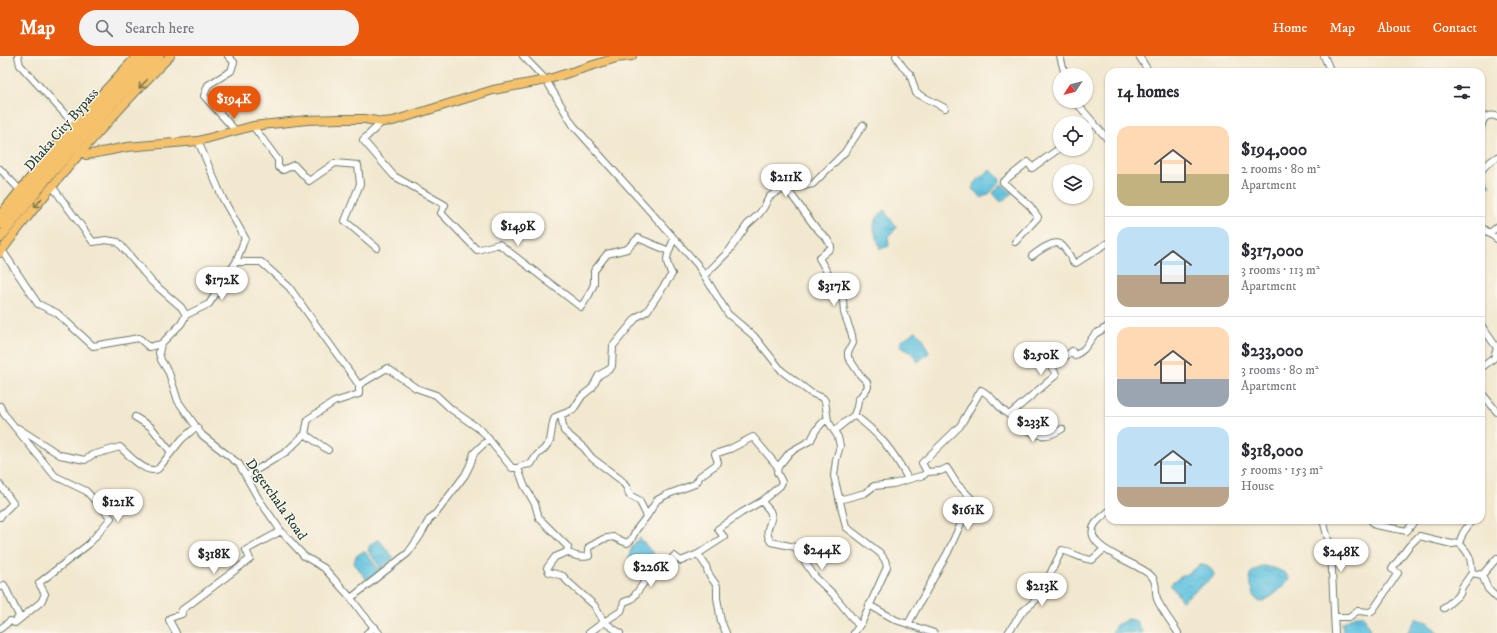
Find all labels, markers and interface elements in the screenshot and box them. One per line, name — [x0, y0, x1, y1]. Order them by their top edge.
search box — [79, 10, 359, 46]
text: Map — [20, 17, 55, 40]
icon: search — [93, 17, 115, 39]
text: Search here — [125, 19, 194, 38]
text: Home — [1273, 19, 1307, 37]
text: Map — [1329, 19, 1355, 37]
text: About — [1377, 19, 1411, 37]
text: Contact — [1433, 19, 1477, 37]
north arrow — [1053, 68, 1093, 108]
map controls — [1053, 68, 1093, 204]
one-way arrow — [138, 79, 147, 89]
text: 14 homes — [1117, 81, 1179, 103]
icon: filters — [1451, 81, 1473, 103]
street label: Dhaka City Bypass — [21, 84, 103, 175]
pin: $194K — [206, 86, 262, 120]
text: $194K — [217, 91, 251, 107]
button: locate — [1053, 116, 1093, 156]
text: $194,000 — [1241, 139, 1307, 161]
icon: home — [1149, 142, 1197, 190]
text: 2 rooms · 80 m² — [1241, 161, 1320, 177]
pin: $211K — [758, 164, 814, 198]
button: layers — [1053, 164, 1093, 204]
text: $211K — [770, 169, 802, 185]
text: Apartment — [1241, 177, 1296, 193]
one-way arrow — [34, 197, 43, 208]
pin: $149K — [490, 213, 546, 247]
text: $149K — [501, 218, 535, 234]
text: $317,000 — [1241, 240, 1304, 262]
icon: home — [1149, 243, 1197, 291]
text: 3 rooms · 113 m² — [1241, 262, 1320, 278]
pin: $172K — [194, 267, 250, 301]
text: $172K — [205, 272, 239, 288]
pin: $317K — [806, 273, 862, 307]
text: $317K — [818, 278, 850, 294]
text: Apartment — [1241, 278, 1296, 294]
text: $233,000 — [1241, 340, 1303, 362]
pin: $250K — [1013, 342, 1069, 376]
icon: home — [1149, 343, 1197, 391]
text: $250K — [1023, 347, 1059, 363]
text: 3 rooms · 80 m² — [1241, 362, 1319, 378]
text: Apartment — [1241, 378, 1296, 394]
pin: $233K — [1005, 409, 1061, 443]
text: $233K — [1017, 414, 1049, 430]
text: $318,000 — [1241, 440, 1303, 462]
icon: home — [1149, 443, 1197, 491]
street label: Degerchala Road — [241, 455, 311, 544]
text: 5 rooms · 153 m² — [1241, 462, 1323, 478]
text: House — [1241, 478, 1274, 494]
pin: $121K — [90, 489, 146, 523]
text: $121K — [102, 494, 134, 510]
pin: $161K — [940, 497, 996, 531]
text: $161K — [952, 502, 984, 518]
pin: $244K — [794, 537, 850, 571]
pin: $248K — [1313, 539, 1369, 573]
pin: $318K — [186, 541, 242, 575]
text: $244K — [803, 542, 841, 558]
text: $248K — [1323, 544, 1359, 560]
text: $318K — [198, 546, 230, 562]
pin: $226K — [623, 554, 679, 588]
text: $226K — [633, 559, 669, 575]
pin: $213K — [1014, 573, 1070, 607]
text: $213K — [1026, 578, 1058, 594]

